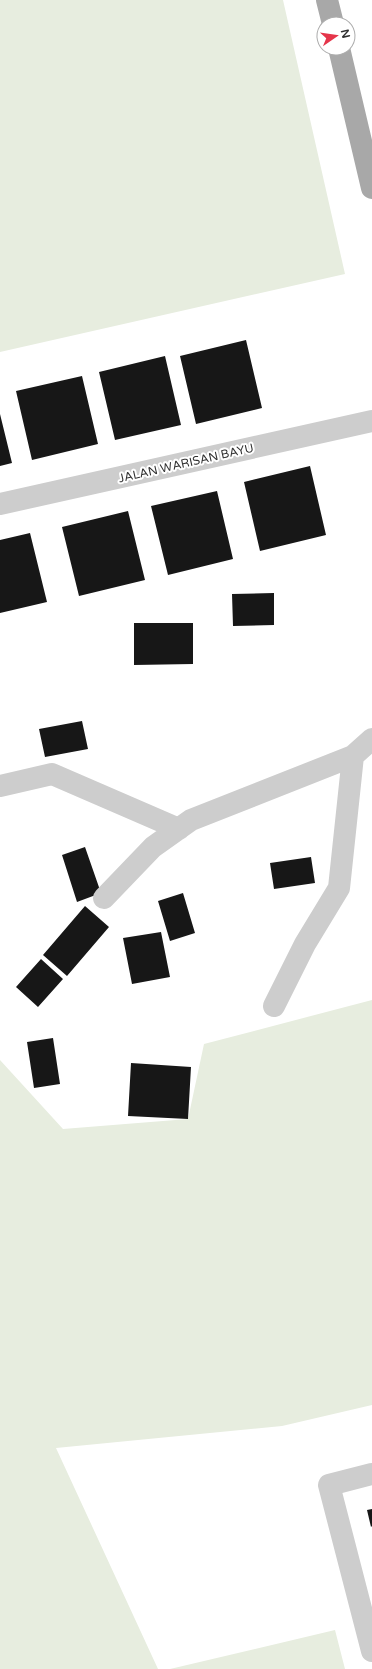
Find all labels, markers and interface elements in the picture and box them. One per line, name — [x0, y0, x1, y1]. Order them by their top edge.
north arrow — [316, 16, 356, 56]
text: N — [338, 28, 353, 40]
street label: JALAN WARISAN BAYU — [117, 441, 255, 485]

